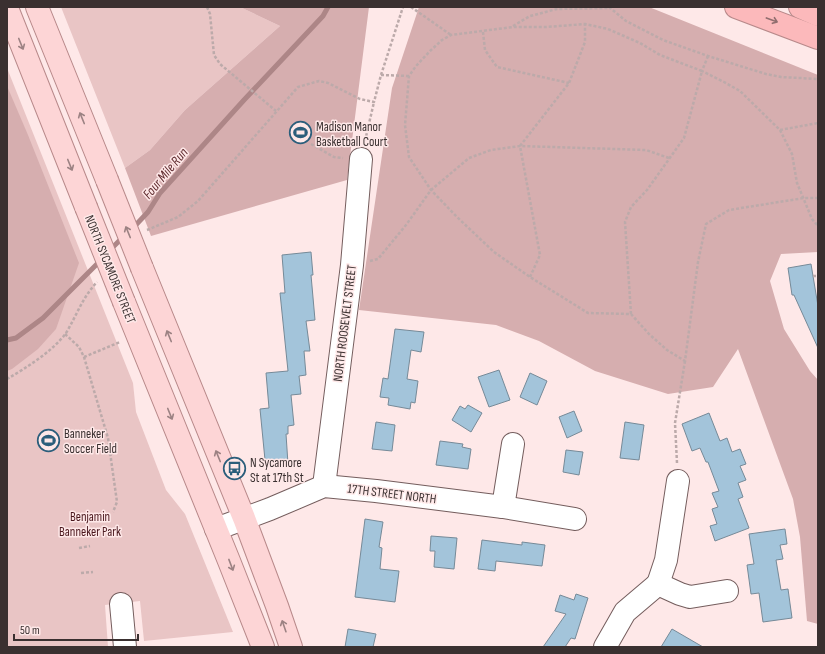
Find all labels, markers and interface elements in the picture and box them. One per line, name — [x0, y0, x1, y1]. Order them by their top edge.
one-way arrow — [766, 17, 778, 25]
one-way arrow — [18, 37, 26, 49]
one-way arrow — [78, 112, 86, 124]
place label: Madison Manor Basketball Court — [316, 119, 388, 150]
sports icon: Madison Manor Basketball Court — [287, 120, 313, 146]
water label: Four Mile Run — [139, 144, 192, 202]
one-way arrow — [66, 158, 74, 170]
street label: NORTH SYCAMORE STREET — [81, 213, 139, 326]
one-way arrow — [123, 227, 131, 239]
street label: NORTH ROOSEVELT STREET — [330, 264, 360, 382]
one-way arrow — [165, 330, 172, 342]
one-way arrow — [167, 408, 175, 420]
place label: Banneker Soccer Field — [64, 426, 117, 457]
sports icon: Banneker Soccer Field — [35, 427, 61, 453]
one-way arrow — [213, 451, 221, 463]
place label: N Sycamore St at 17th St — [250, 455, 304, 486]
bus stop icon: N Sycamore St at 17th St — [222, 456, 248, 482]
street label: 17TH STREET NORTH — [346, 481, 437, 507]
park label: Benjamin Banneker Park — [59, 509, 121, 540]
one-way arrow — [228, 559, 236, 571]
scale bar — [14, 616, 138, 642]
one-way arrow — [280, 620, 287, 633]
text: 50 m — [20, 623, 40, 638]

